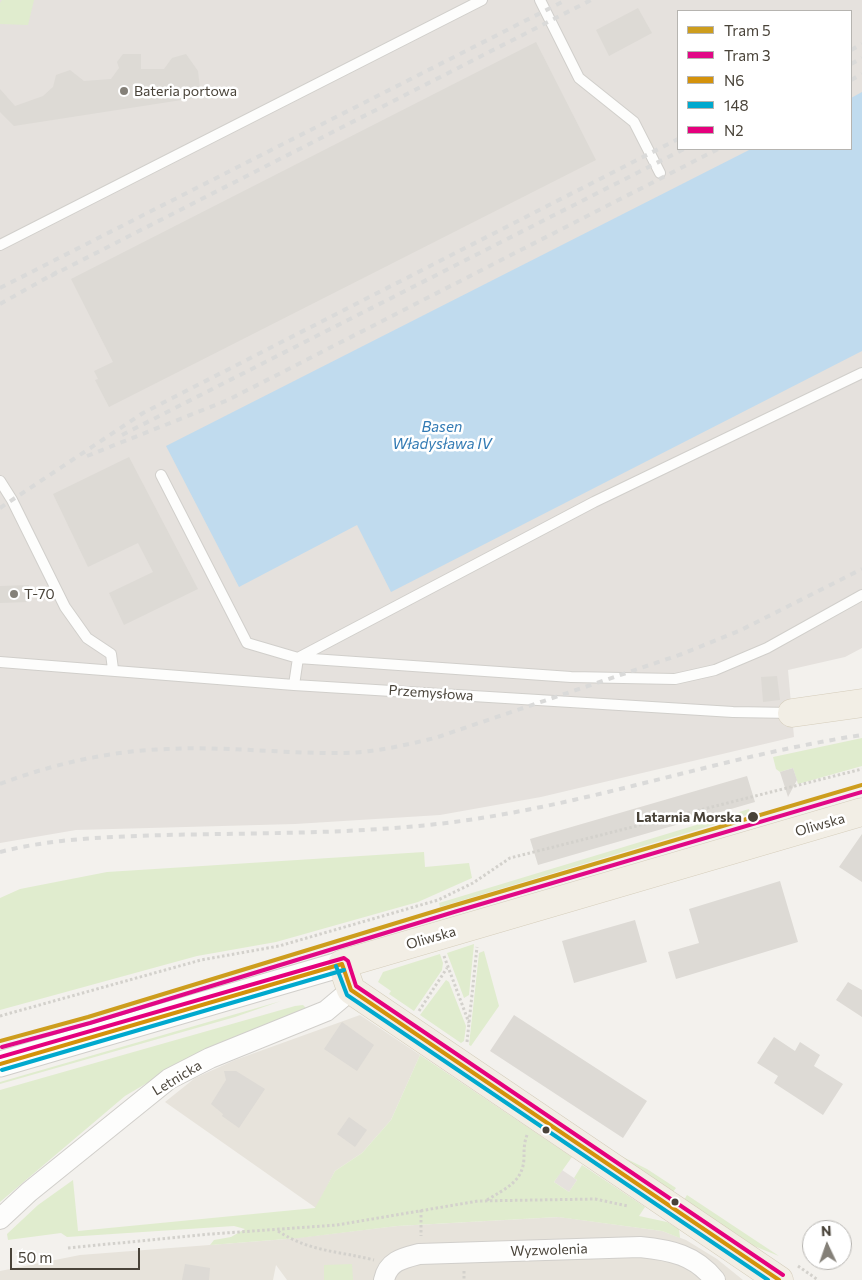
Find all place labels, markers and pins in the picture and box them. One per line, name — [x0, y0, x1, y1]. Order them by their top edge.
place label: Bateria portowa — [134, 83, 237, 99]
marker: Bateria portowa — [118, 85, 130, 97]
place label: T-70 — [24, 586, 55, 602]
marker: T-70 — [8, 588, 20, 600]
place label: Latarnia Morska — [636, 809, 742, 825]
marker: Latarnia Morska — [746, 810, 760, 824]
unlabelled marker — [541, 1125, 551, 1135]
unlabelled marker — [670, 1197, 680, 1207]

